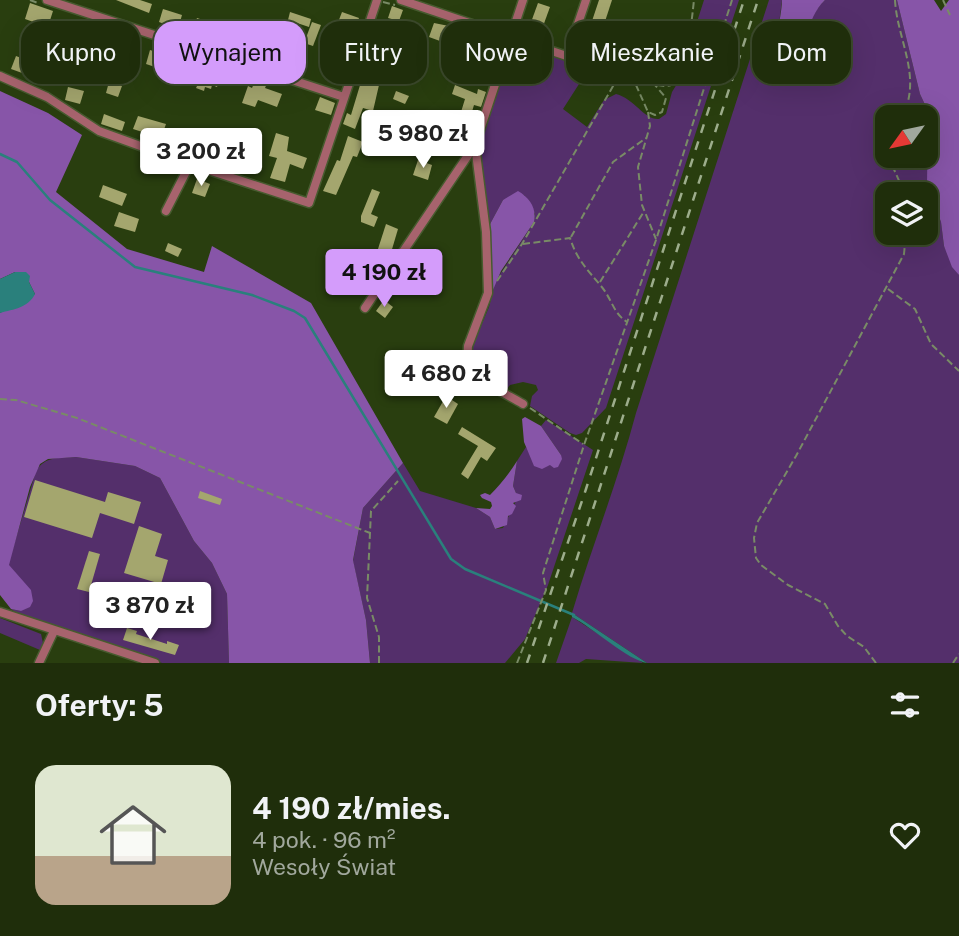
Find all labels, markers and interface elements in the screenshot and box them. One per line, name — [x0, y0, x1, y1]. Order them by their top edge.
chip: Kupno — [21, 21, 140, 84]
chip: Wynajem — [154, 21, 306, 84]
chip: Filtry — [320, 21, 427, 84]
chip: Nowe — [441, 21, 552, 84]
chip: Mieszkanie — [566, 21, 738, 84]
chip: Dom — [752, 21, 851, 84]
north arrow — [875, 105, 938, 168]
map controls — [875, 105, 938, 245]
pin: 5 980 zł — [351, 110, 495, 170]
text: 5 980 zł — [377, 119, 469, 146]
pin: 3 200 zł — [129, 128, 273, 188]
text: 3 200 zł — [156, 137, 246, 164]
button: layers — [875, 182, 938, 245]
pin: 4 190 zł — [312, 250, 456, 309]
text: 4 190 zł — [341, 258, 427, 285]
pin: 4 680 zł — [374, 350, 518, 410]
text: 4 680 zł — [401, 359, 491, 386]
pin: 3 870 zł — [78, 582, 222, 642]
text: 3 870 zł — [105, 591, 195, 618]
icon: filters — [886, 686, 924, 724]
text: Oferty: 5 — [35, 687, 164, 723]
text: 4 190 zł/mies. — [252, 790, 451, 826]
icon: home — [91, 793, 175, 877]
icon: heart — [886, 816, 924, 854]
text: 4 pok. · 96 m² — [252, 826, 395, 853]
text: Wesoły Świat — [252, 853, 396, 880]

